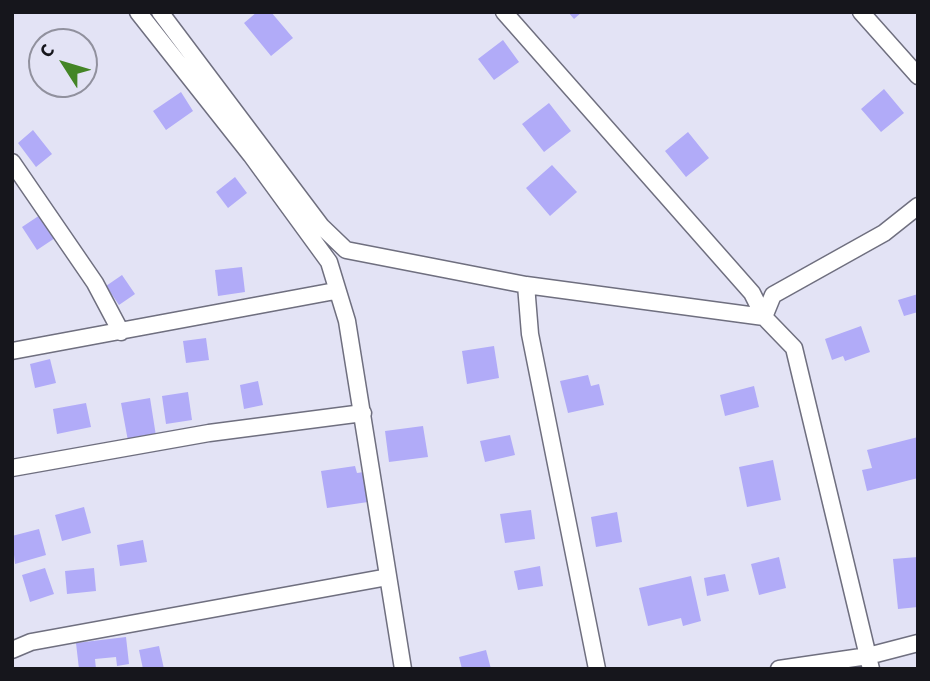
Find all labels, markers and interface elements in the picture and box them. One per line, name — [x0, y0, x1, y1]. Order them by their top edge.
north arrow — [28, 28, 98, 98]
text: С — [33, 39, 62, 64]

